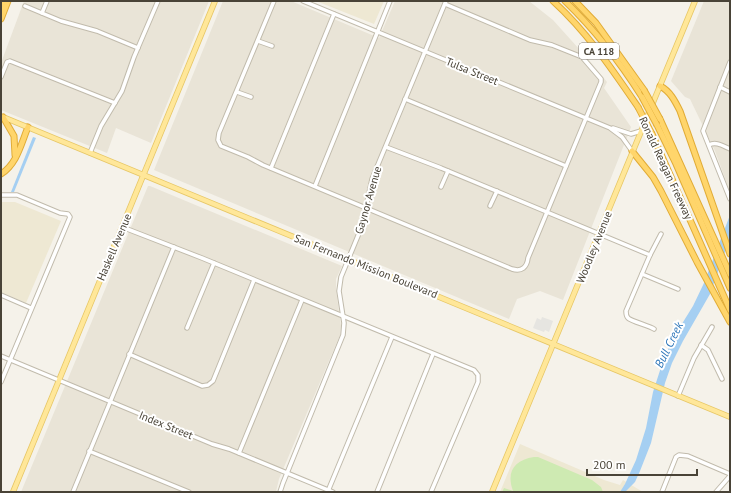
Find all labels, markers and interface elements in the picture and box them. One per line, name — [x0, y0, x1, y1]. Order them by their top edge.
road number: CA 118 — [579, 43, 619, 59]
street label: Tulsa Street — [444, 54, 500, 88]
street label: Ronald Reagan Freeway — [636, 114, 696, 222]
street label: Gaynor Avenue — [352, 164, 384, 236]
street label: Woodley Avenue — [573, 208, 615, 285]
street label: Haskell Avenue — [94, 211, 135, 283]
street label: San Fernando Mission Boulevard — [292, 231, 440, 301]
water label: Bull Creek — [651, 319, 686, 370]
street label: Index Street — [137, 408, 195, 442]
scale bar — [587, 451, 697, 477]
text: 200 m — [593, 457, 626, 472]

